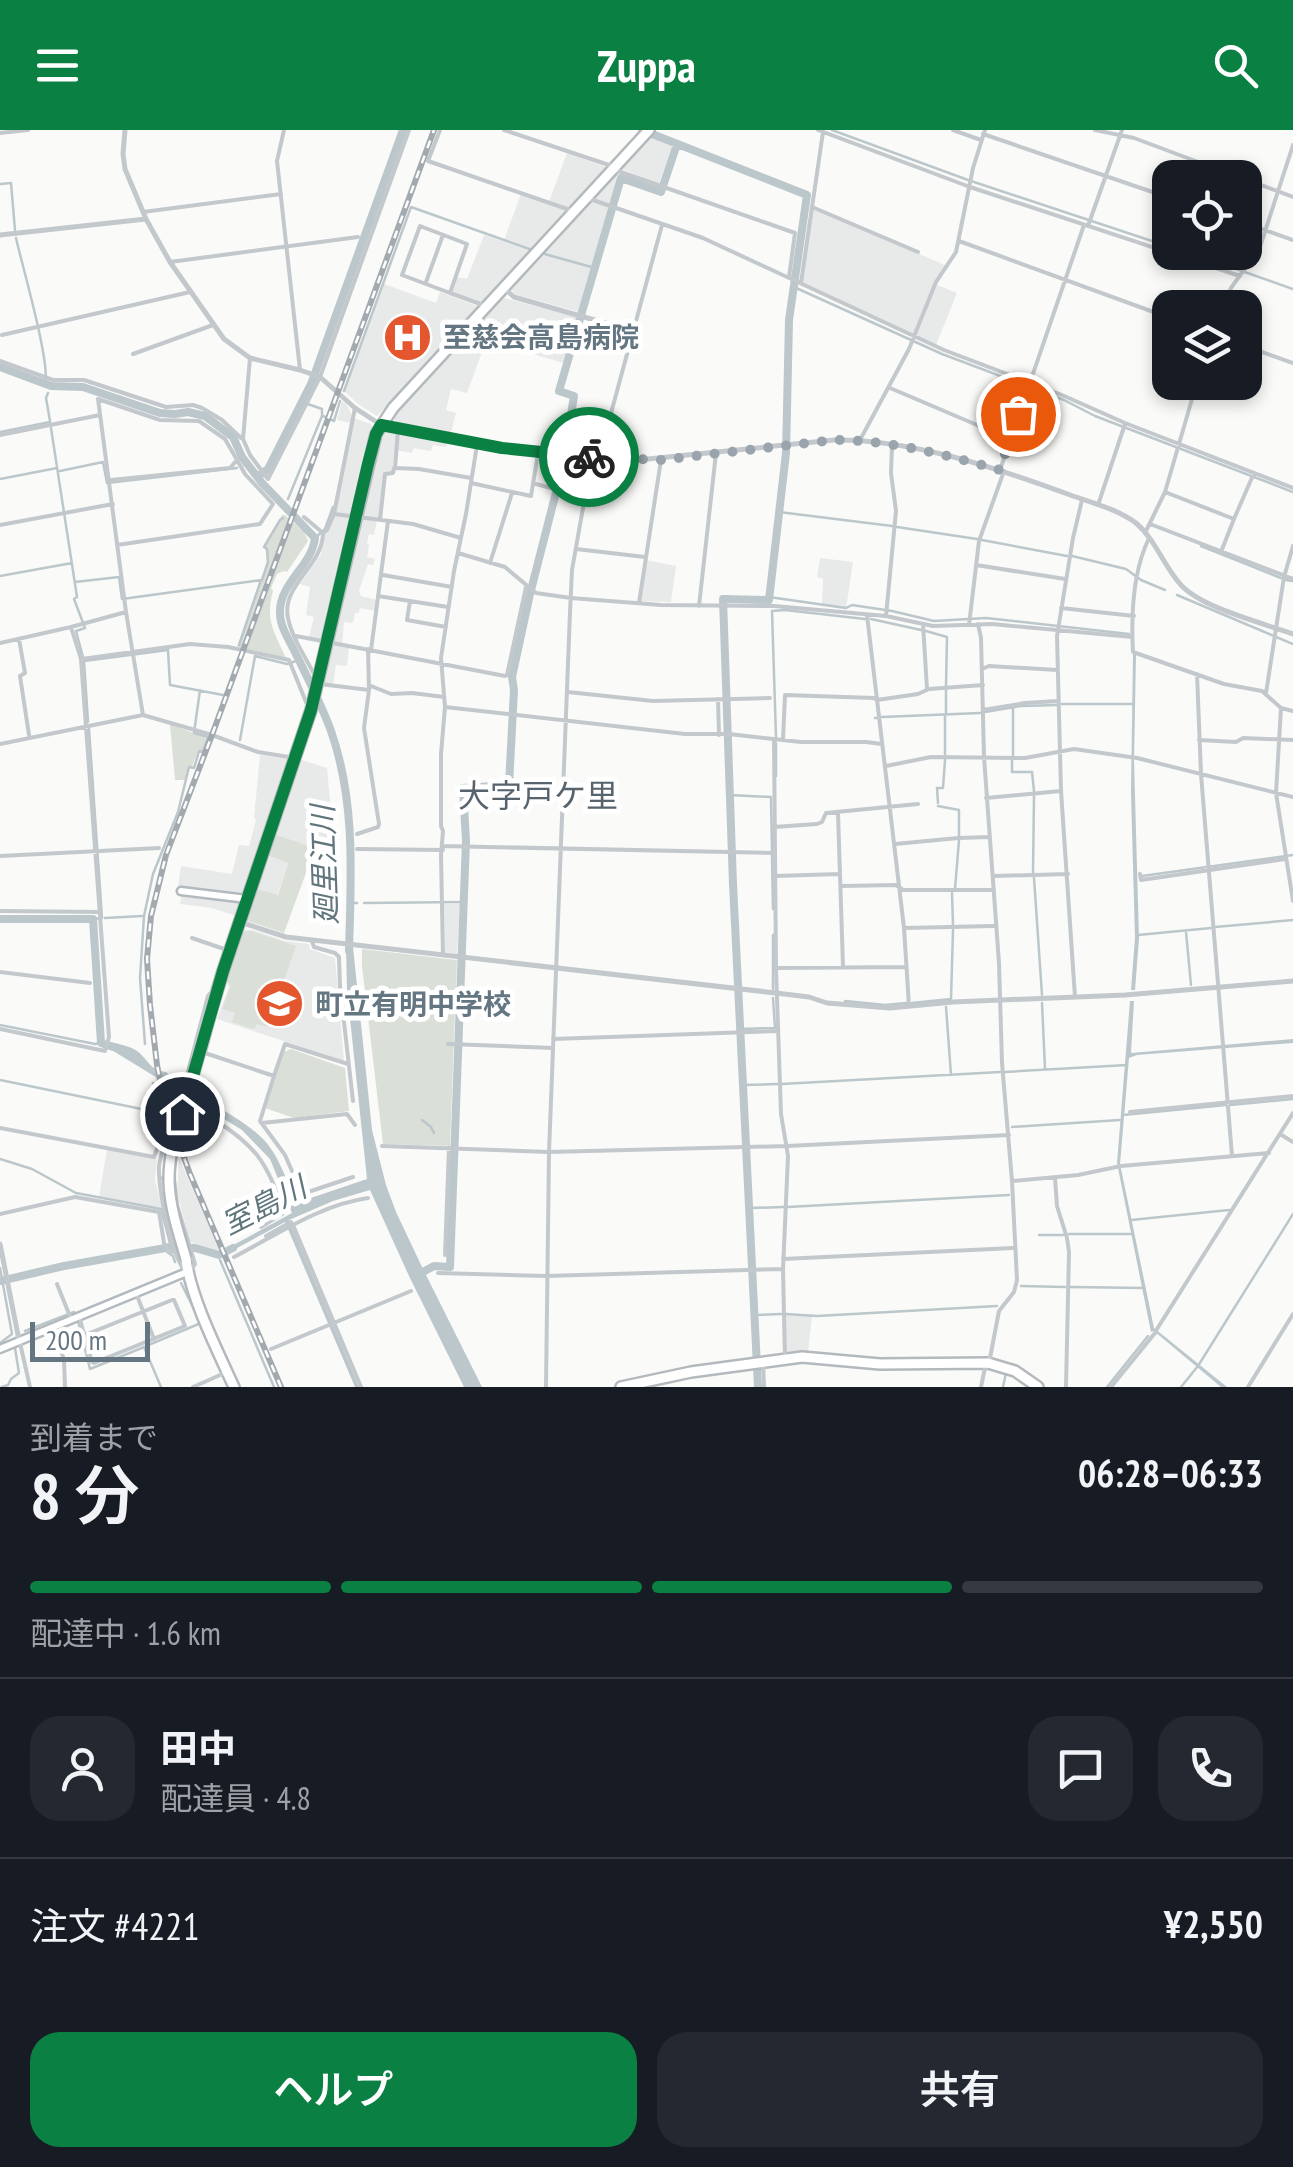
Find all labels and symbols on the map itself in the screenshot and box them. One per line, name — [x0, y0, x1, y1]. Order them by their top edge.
hospital icon: 至慈会高島病院 — [382, 311, 434, 363]
place label: 至慈会高島病院 — [443, 318, 639, 355]
pin — [976, 372, 1061, 457]
courier — [539, 407, 639, 507]
district label: 大字戸ケ里 — [458, 774, 618, 816]
water label: 廻里江川 — [302, 801, 345, 926]
school or university icon: 町立有明中学校 — [254, 978, 306, 1030]
place label: 町立有明中学校 — [315, 985, 511, 1022]
pin — [140, 1072, 225, 1157]
water label: 室島川 — [214, 1165, 315, 1242]
scale bar — [30, 1317, 150, 1362]

